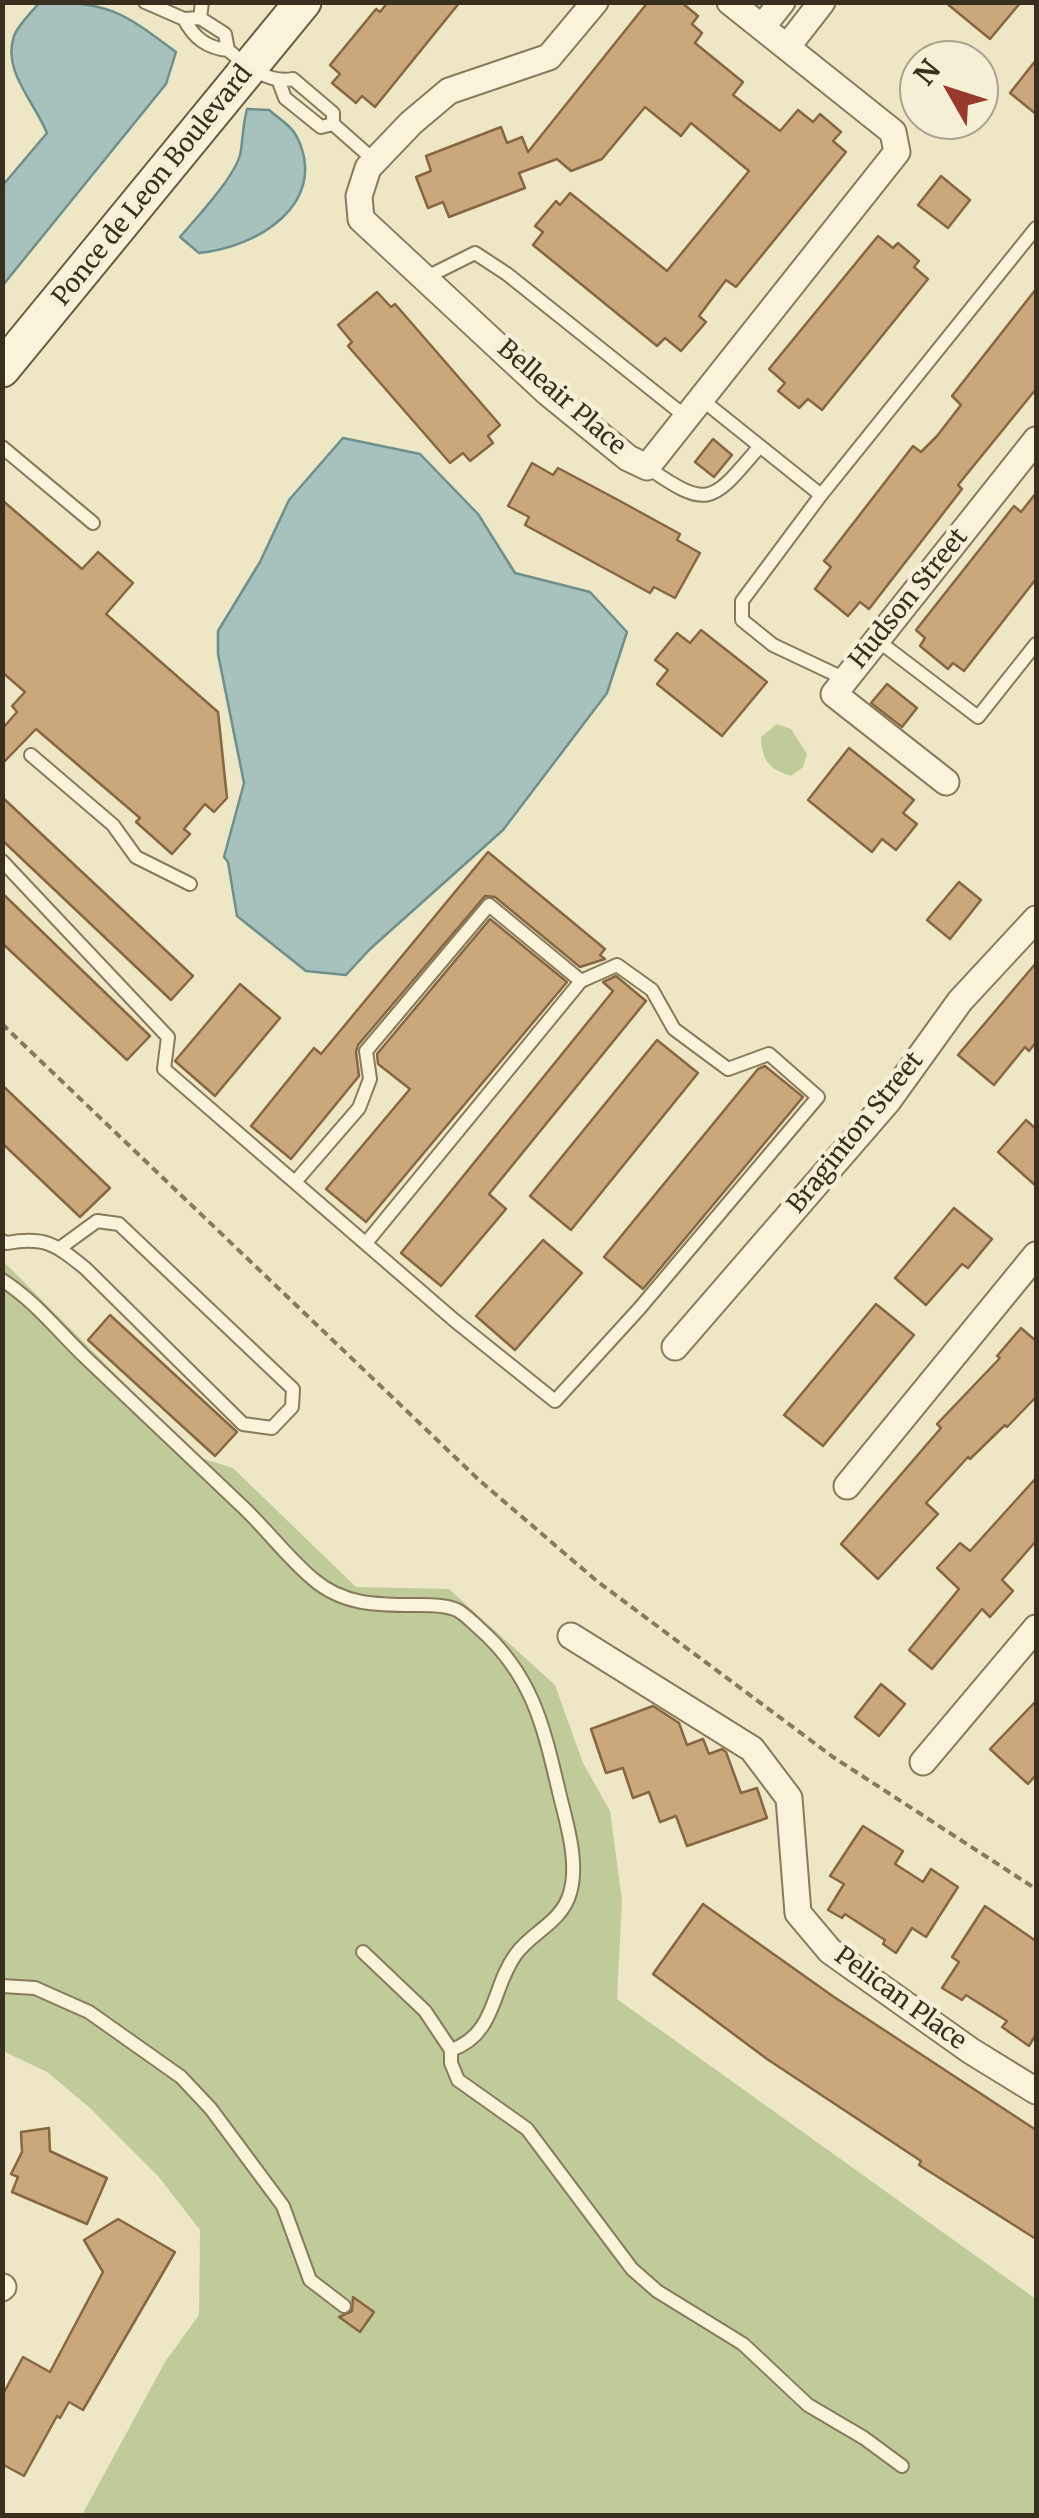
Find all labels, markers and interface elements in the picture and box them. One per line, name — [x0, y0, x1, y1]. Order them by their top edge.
north arrow — [899, 40, 999, 140]
text: N — [906, 52, 948, 92]
street label: Ponce de Leon Boulevard — [47, 60, 259, 312]
street label: Belleair Place — [491, 334, 631, 462]
street label: Hudson Street — [844, 523, 974, 675]
street label: Braginton Street — [782, 1046, 930, 1220]
street label: Pelican Place — [828, 1941, 972, 2057]

